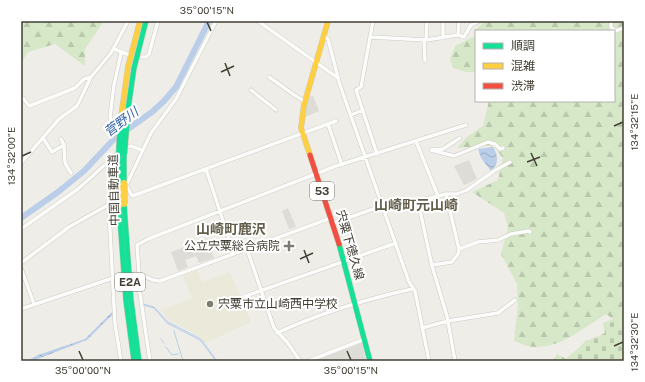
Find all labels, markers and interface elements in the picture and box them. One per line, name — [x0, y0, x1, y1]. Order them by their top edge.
text: 35°00'15"N — [180, 4, 234, 16]
legend — [475, 30, 615, 102]
text: 順調 — [511, 39, 535, 53]
text: 混雑 — [511, 59, 535, 73]
text: 渋滞 — [511, 79, 535, 93]
text: 134°32'15"E — [628, 94, 640, 150]
water label: 菅野川 — [101, 103, 143, 140]
text: 134°32'00"E — [5, 127, 17, 185]
street label: 中国自動車道 — [106, 154, 122, 226]
road number: 53 — [310, 182, 334, 200]
district label: 山崎町元山崎 — [374, 197, 458, 213]
street label: 宍粟下徳久線 — [333, 208, 367, 282]
district label: 山崎町鹿沢 — [196, 221, 266, 237]
place label: 公立宍粟総合病院 — [184, 239, 280, 253]
marker: 公立宍粟総合病院 — [283, 240, 295, 252]
road number: E2A — [115, 273, 145, 291]
place label: 宍粟市立山崎西中学校 — [218, 297, 338, 311]
marker: 宍粟市立山崎西中学校 — [205, 299, 215, 309]
text: 134°32'30"E — [628, 313, 640, 371]
text: 35°00'00"N — [55, 364, 111, 376]
text: 35°00'15"N — [324, 364, 378, 376]

